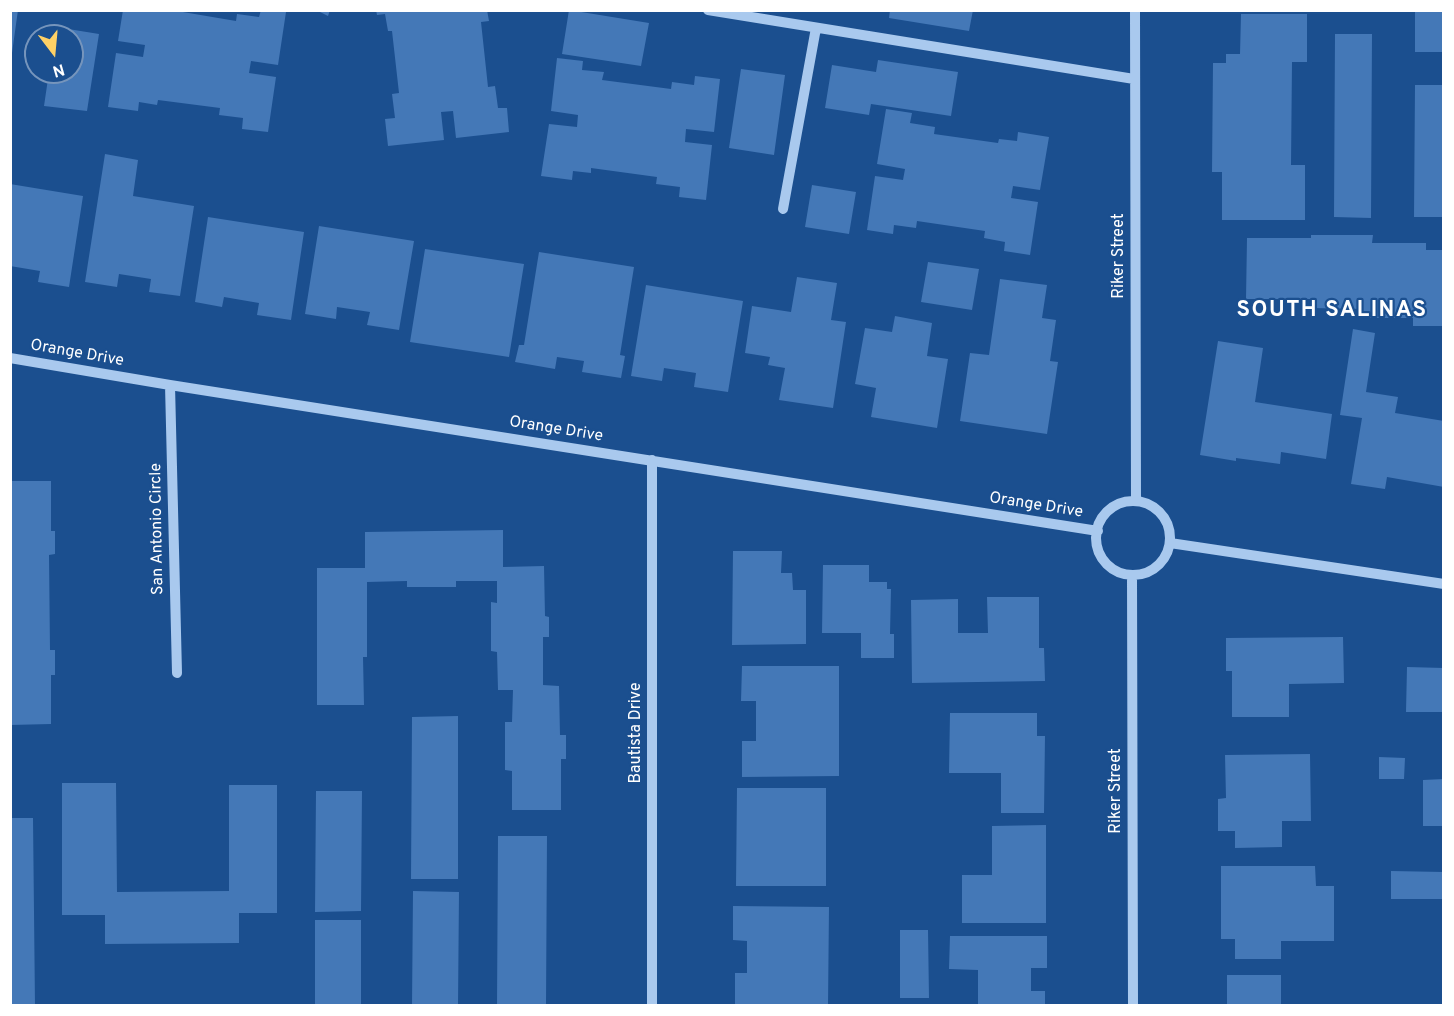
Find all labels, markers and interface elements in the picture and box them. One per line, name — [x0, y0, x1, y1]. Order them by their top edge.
north arrow — [24, 24, 84, 84]
text: N — [50, 58, 67, 81]
street label: Riker Street — [1110, 213, 1130, 299]
district label: SOUTH SALINAS — [1237, 299, 1427, 325]
street label: Orange Drive — [29, 336, 125, 372]
street label: Orange Drive — [508, 413, 604, 447]
street label: San Antonio Circle — [147, 463, 169, 595]
street label: Orange Drive — [988, 489, 1084, 523]
street label: Bautista Drive — [627, 682, 647, 784]
street label: Riker Street — [1107, 748, 1127, 834]

